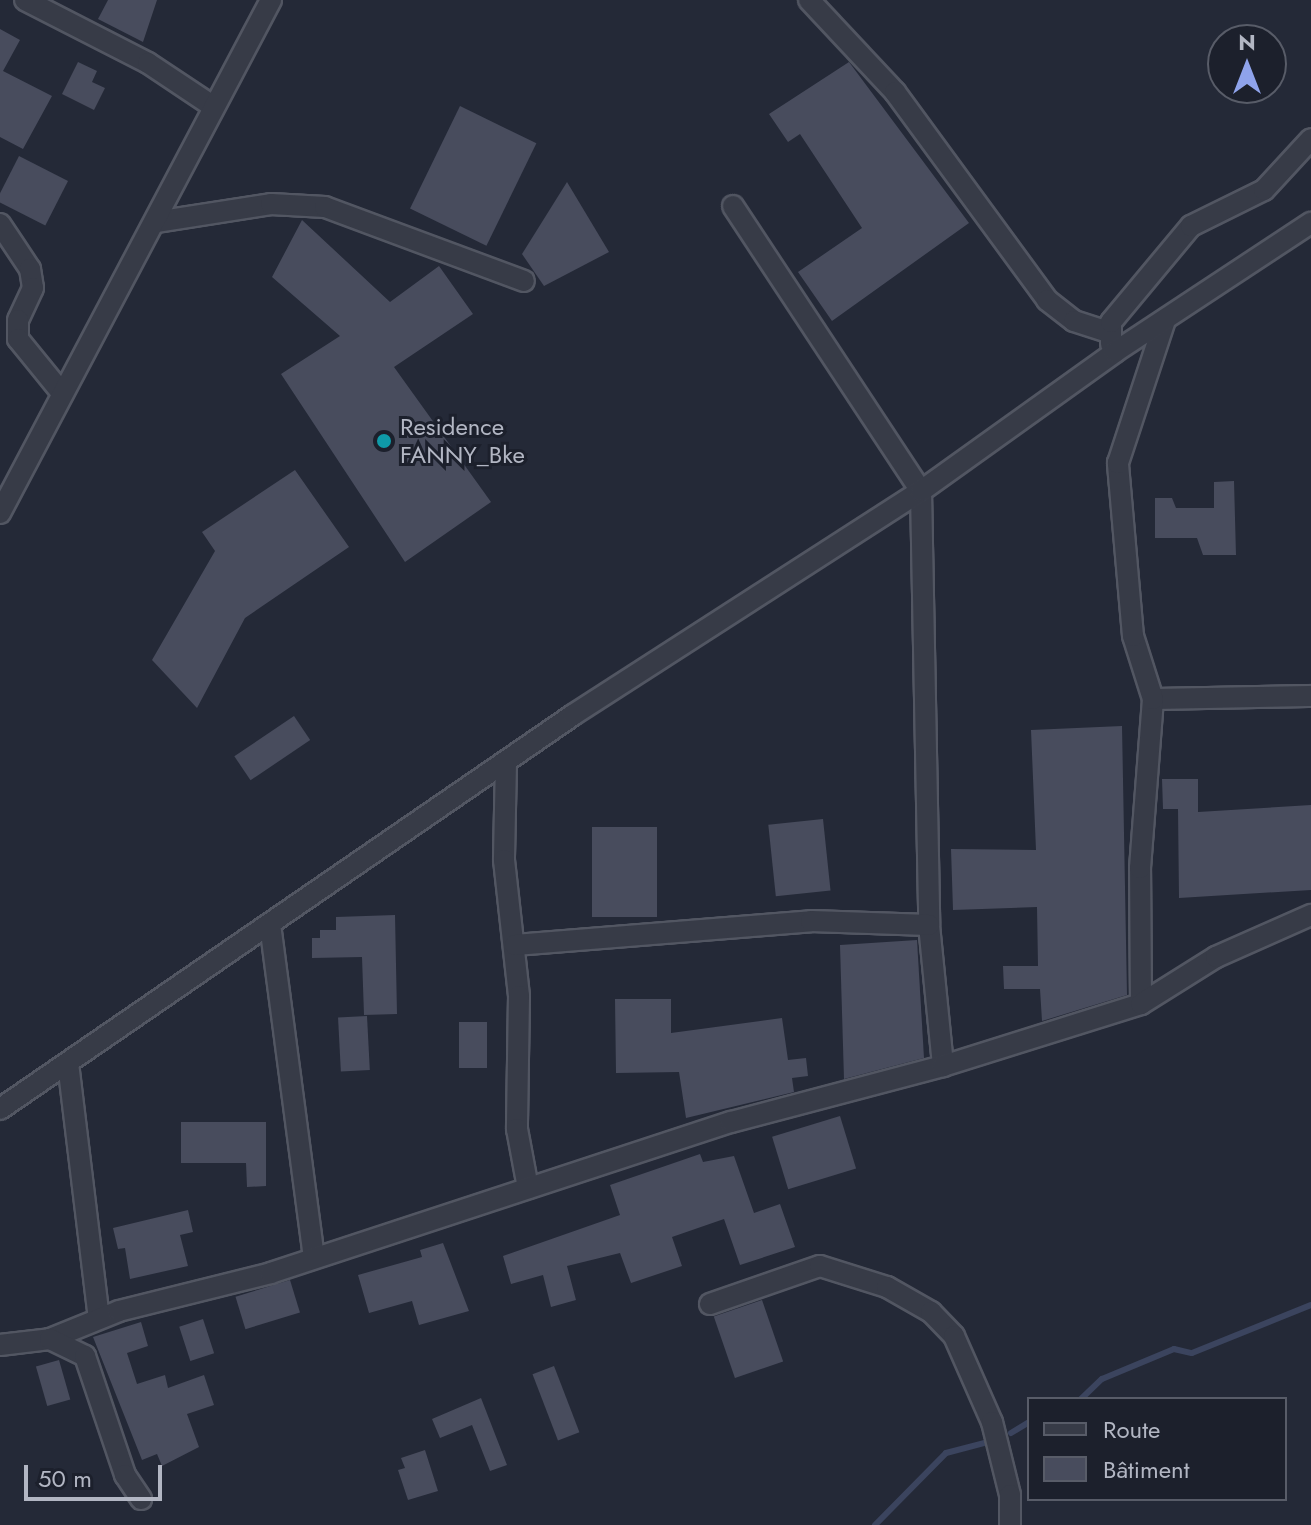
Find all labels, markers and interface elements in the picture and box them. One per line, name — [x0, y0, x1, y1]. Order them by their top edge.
north arrow — [1207, 24, 1287, 104]
text: N — [1238, 26, 1256, 58]
place label: Residence FANNY_Bke — [400, 413, 525, 469]
marker: Residence FANNY_Bke — [375, 432, 393, 450]
legend — [1027, 1397, 1287, 1501]
text: Route — [1103, 1412, 1160, 1447]
scale bar — [28, 1449, 166, 1499]
text: Bâtiment — [1103, 1452, 1189, 1487]
text: 50 m — [38, 1461, 92, 1496]

